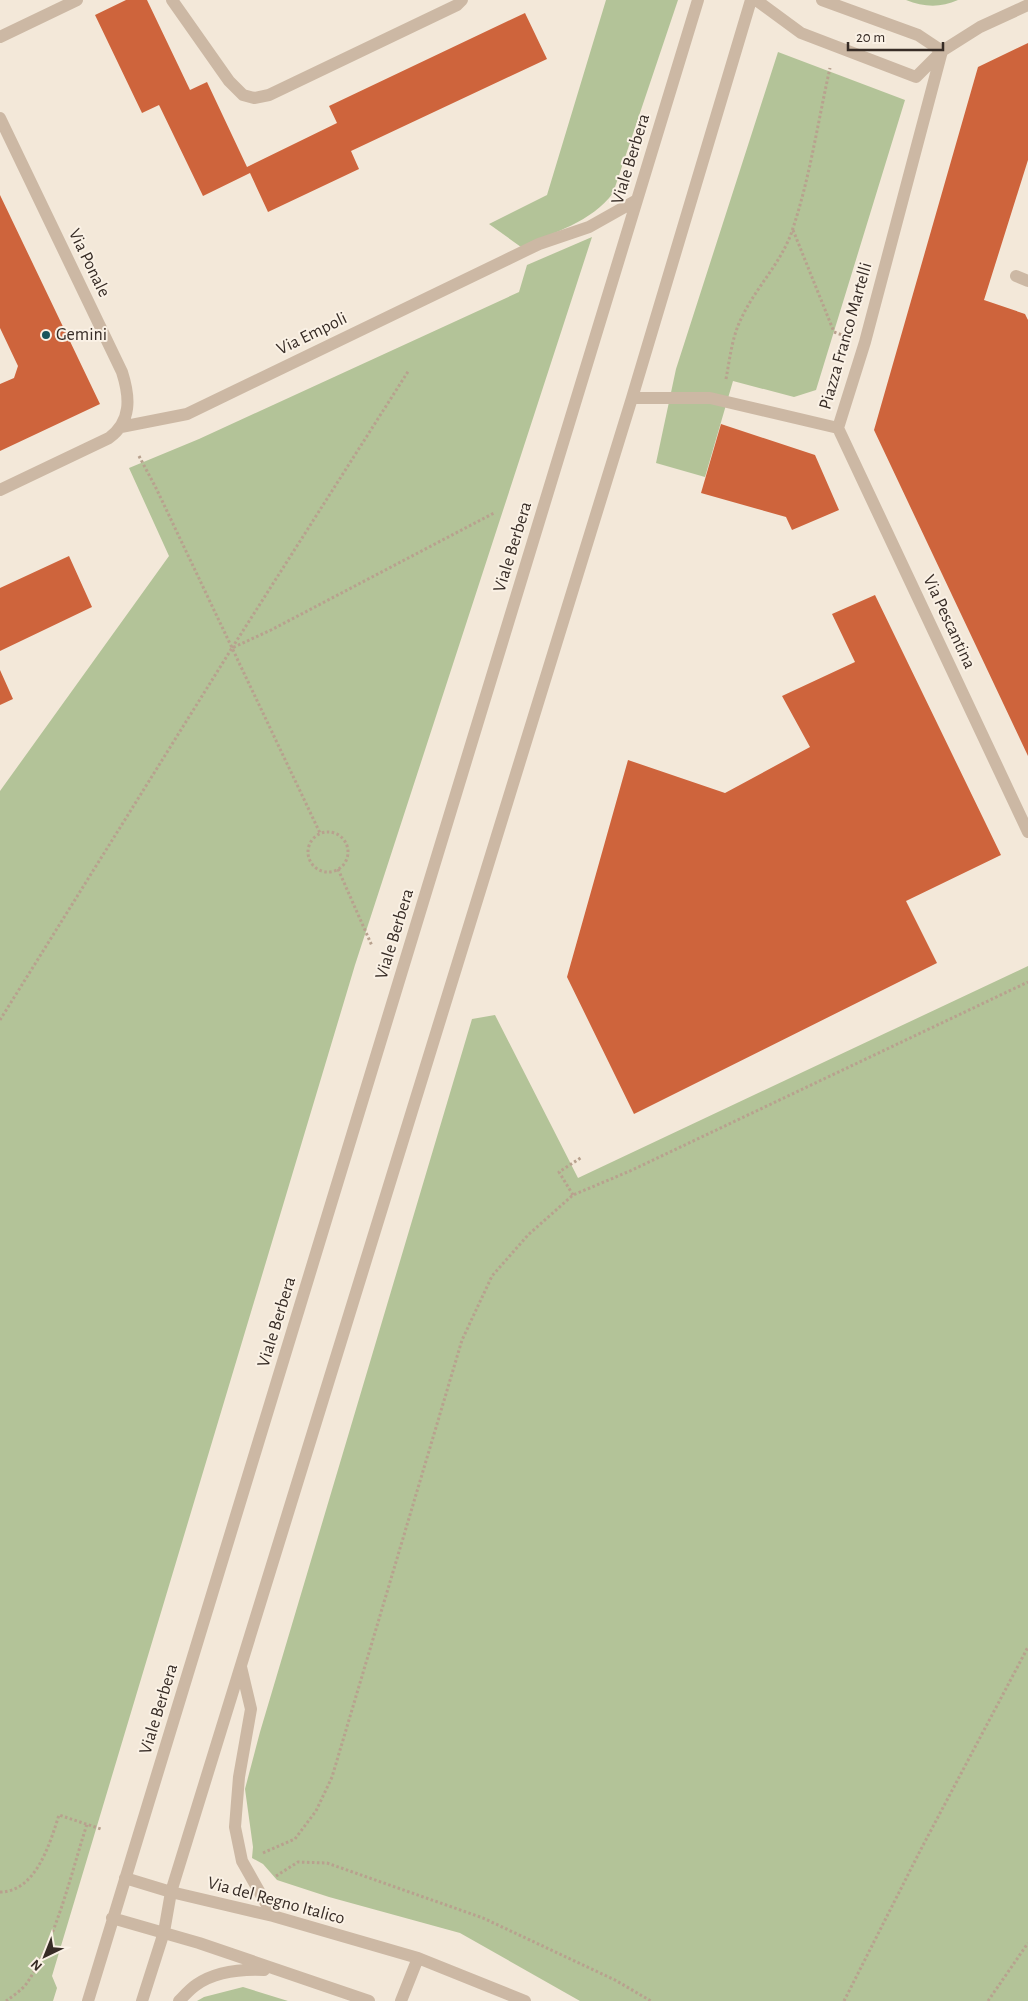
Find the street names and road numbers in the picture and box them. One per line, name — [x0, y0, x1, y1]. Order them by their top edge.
street label: Viale Berbera — [609, 112, 653, 206]
street label: Via Ponale — [65, 226, 113, 300]
street label: Piazza Franco Martelli — [816, 260, 876, 412]
street label: Via Empoli — [274, 309, 350, 359]
street label: Viale Berbera — [491, 500, 535, 594]
street label: Via Pescantina — [919, 572, 979, 672]
street label: Viale Berbera — [373, 887, 417, 981]
street label: Viale Berbera — [255, 1275, 299, 1369]
street label: Viale Berbera — [137, 1662, 181, 1756]
street label: Via del Regno Italico — [205, 1874, 347, 1928]

